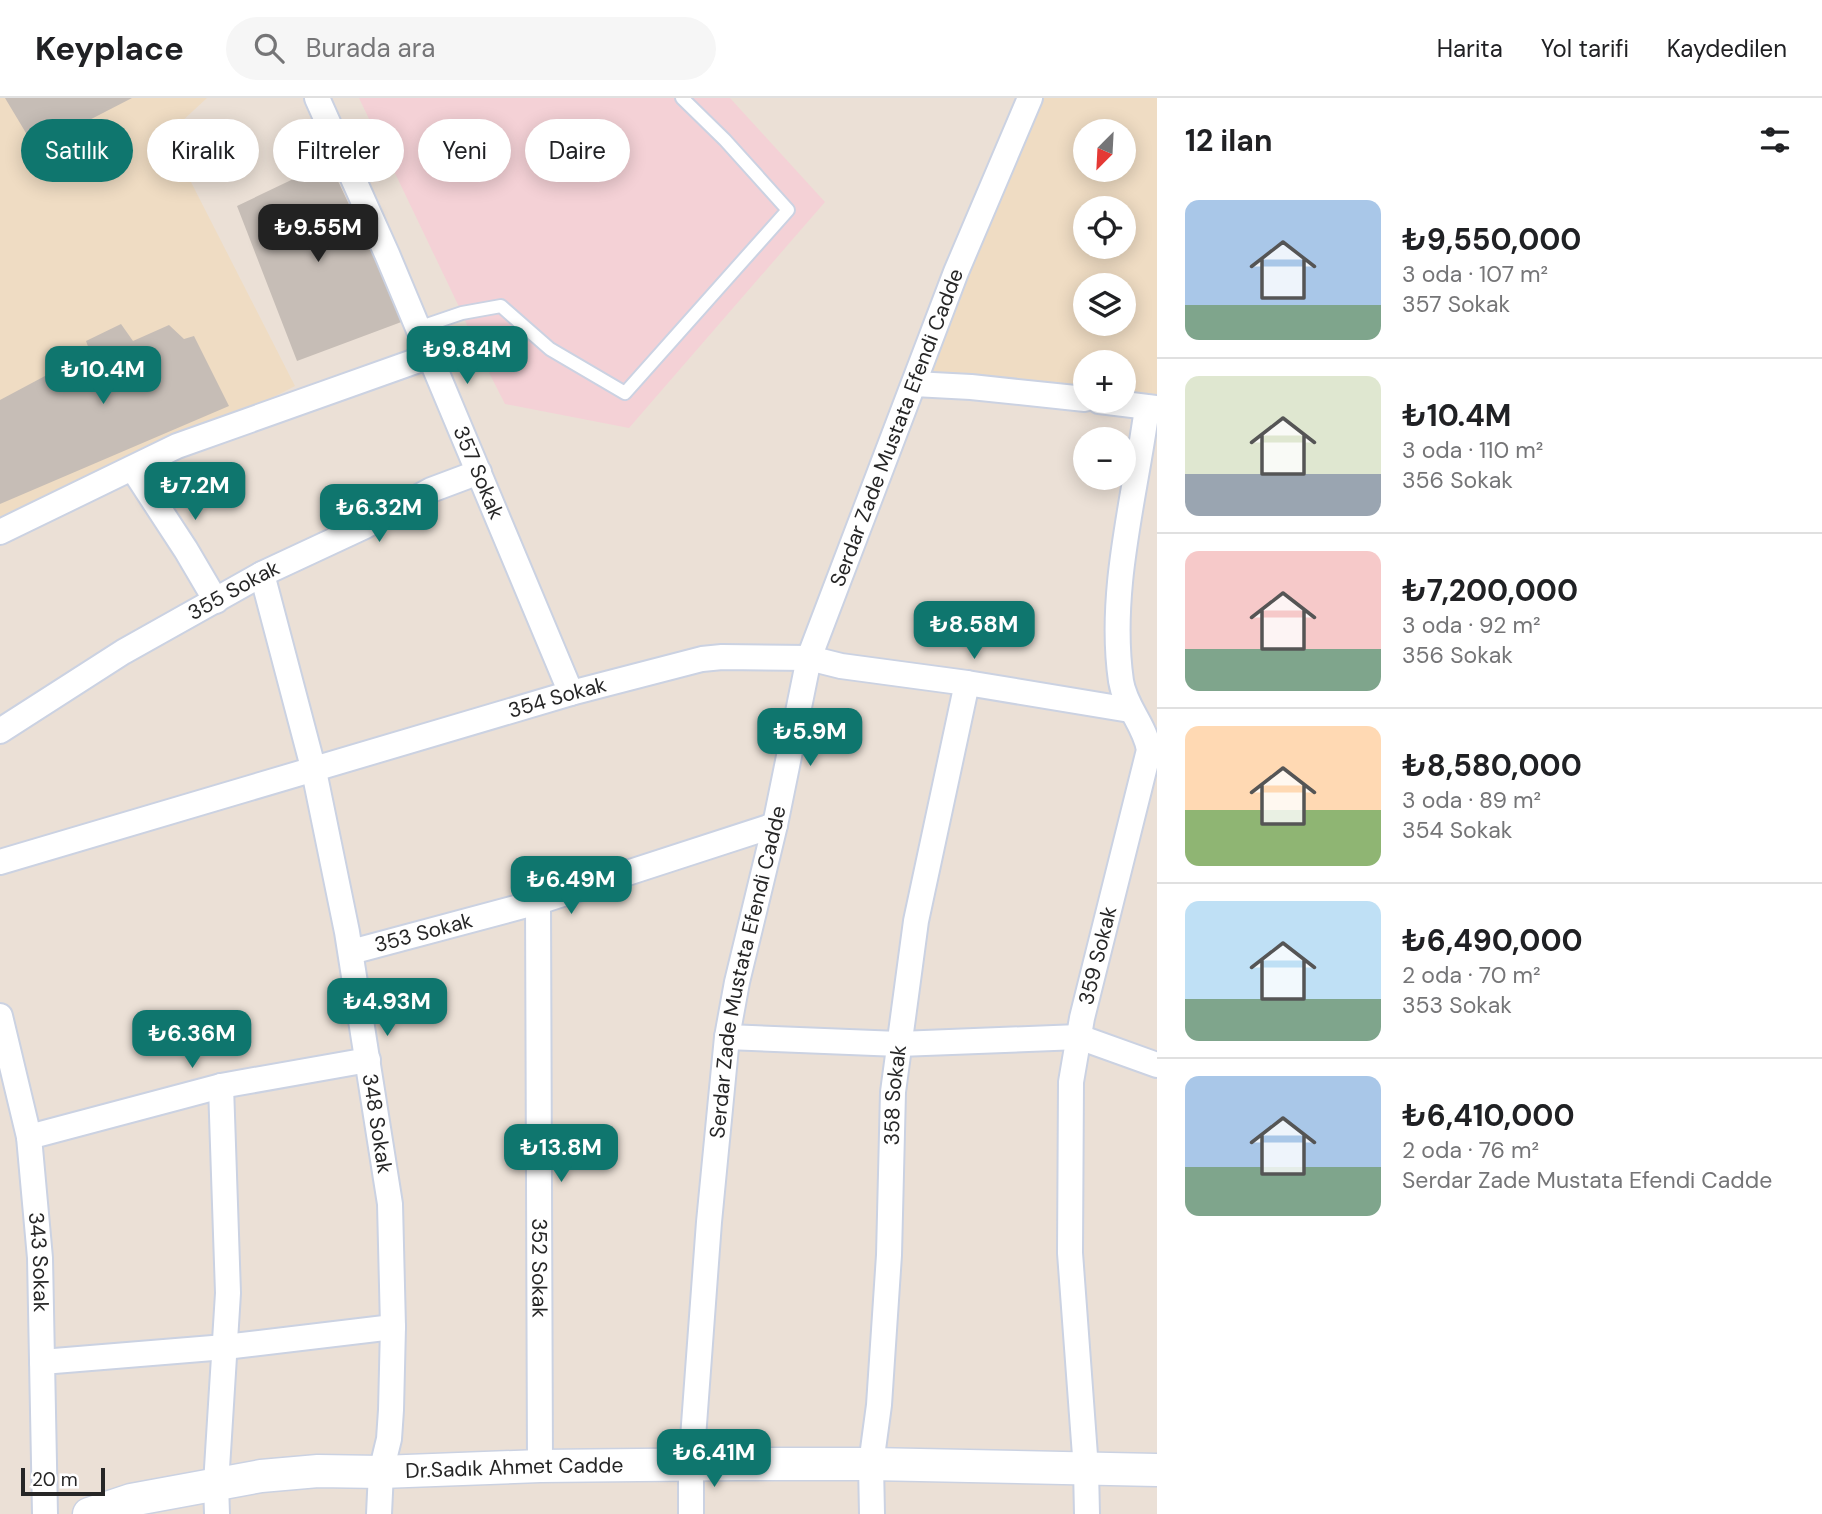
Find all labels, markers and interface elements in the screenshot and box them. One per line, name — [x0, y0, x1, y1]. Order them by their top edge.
search box — [226, 17, 716, 80]
text: Keyplace — [35, 27, 184, 70]
icon: search — [250, 29, 288, 67]
text: Burada ara — [306, 31, 435, 65]
text: Harita — [1437, 33, 1503, 64]
text: Yol tarifi — [1541, 33, 1629, 64]
text: Kaydedilen — [1667, 33, 1787, 64]
chip: Satılık — [21, 119, 133, 182]
chip: Kiralık — [147, 119, 259, 182]
chip: Filtreler — [273, 119, 404, 182]
chip: Yeni — [418, 119, 511, 182]
chip: Daire — [525, 119, 630, 182]
north arrow — [1073, 119, 1136, 182]
map controls — [1073, 119, 1136, 490]
text: 12 ilan — [1185, 121, 1272, 160]
icon: filters — [1756, 121, 1794, 159]
button: locate — [1073, 196, 1136, 259]
pin: ₺9.55M — [261, 204, 375, 264]
text: ₺9.55M — [274, 212, 362, 242]
text: ₺9,550,000 — [1402, 220, 1582, 259]
icon: home — [1241, 228, 1325, 312]
text: 3 oda · 107 m² — [1402, 259, 1548, 289]
street label: Serdar Zade Mustata Efendi Cadde — [823, 264, 970, 591]
button: layers — [1073, 273, 1136, 336]
text: 357 Sokak — [1402, 289, 1510, 319]
pin: ₺9.84M — [410, 327, 524, 386]
text: ₺9.84M — [423, 334, 511, 364]
pin: ₺10.4M — [46, 346, 160, 406]
button: + — [1073, 350, 1136, 413]
text: ₺10.4M — [61, 354, 145, 384]
text: ₺10.4M — [1402, 396, 1511, 435]
icon: home — [1241, 404, 1325, 488]
street label: 357 Sokak — [447, 422, 511, 524]
button: − — [1073, 427, 1136, 490]
text: 3 oda · 110 m² — [1402, 435, 1543, 465]
pin: ₺7.2M — [146, 462, 244, 522]
text: 356 Sokak — [1402, 465, 1513, 495]
text: ₺7.2M — [160, 470, 230, 500]
pin: ₺6.32M — [322, 484, 436, 544]
text: ₺6.32M — [336, 492, 422, 522]
street label: 355 Sokak — [183, 554, 284, 627]
text: ₺7,200,000 — [1402, 571, 1578, 610]
icon: home — [1241, 579, 1325, 663]
pin: ₺8.58M — [917, 602, 1031, 661]
text: ₺8.58M — [930, 609, 1018, 639]
text: 3 oda · 92 m² — [1402, 610, 1541, 640]
text: 356 Sokak — [1402, 640, 1513, 670]
street label: 354 Sokak — [505, 670, 610, 725]
pin: ₺5.9M — [761, 708, 859, 768]
text: ₺5.9M — [773, 716, 847, 746]
text: ₺8,580,000 — [1402, 746, 1582, 785]
icon: home — [1241, 754, 1325, 838]
text: 3 oda · 89 m² — [1402, 785, 1541, 815]
street label: Serdar Zade Mustata Efendi Cadde — [703, 803, 793, 1140]
text: 354 Sokak — [1402, 815, 1512, 845]
pin: ₺6.49M — [514, 856, 628, 916]
text: ₺6.49M — [527, 864, 615, 894]
street label: 359 Sokak — [1072, 903, 1124, 1008]
street label: 353 Sokak — [371, 906, 476, 959]
text: ₺6,490,000 — [1402, 921, 1583, 960]
icon: home — [1241, 929, 1325, 1013]
text: 2 oda · 70 m² — [1402, 960, 1541, 990]
pin: ₺4.93M — [330, 978, 444, 1038]
text: ₺4.93M — [343, 986, 431, 1016]
text: 353 Sokak — [1402, 990, 1512, 1020]
pin: ₺6.36M — [135, 1010, 249, 1070]
text: ₺6.36M — [148, 1018, 236, 1048]
street label: 358 Sokak — [878, 1043, 913, 1146]
street label: 348 Sokak — [356, 1072, 399, 1176]
text: ₺6,410,000 — [1402, 1096, 1575, 1135]
icon: home — [1241, 1104, 1325, 1188]
pin: ₺13.8M — [504, 1124, 618, 1184]
text: ₺13.8M — [520, 1132, 602, 1162]
text: 2 oda · 76 m² — [1402, 1135, 1539, 1165]
text: Serdar Zade Mustata Efendi Cadde — [1402, 1165, 1772, 1195]
street label: 343 Sokak — [22, 1211, 55, 1313]
street label: 352 Sokak — [525, 1218, 553, 1318]
pin: ₺6.41M — [657, 1430, 771, 1489]
text: ₺6.41M — [673, 1437, 755, 1467]
street label: Dr.Sadık Ahmet Cadde — [405, 1451, 623, 1485]
scale bar — [21, 1465, 105, 1497]
text: 20 m — [32, 1467, 78, 1492]

